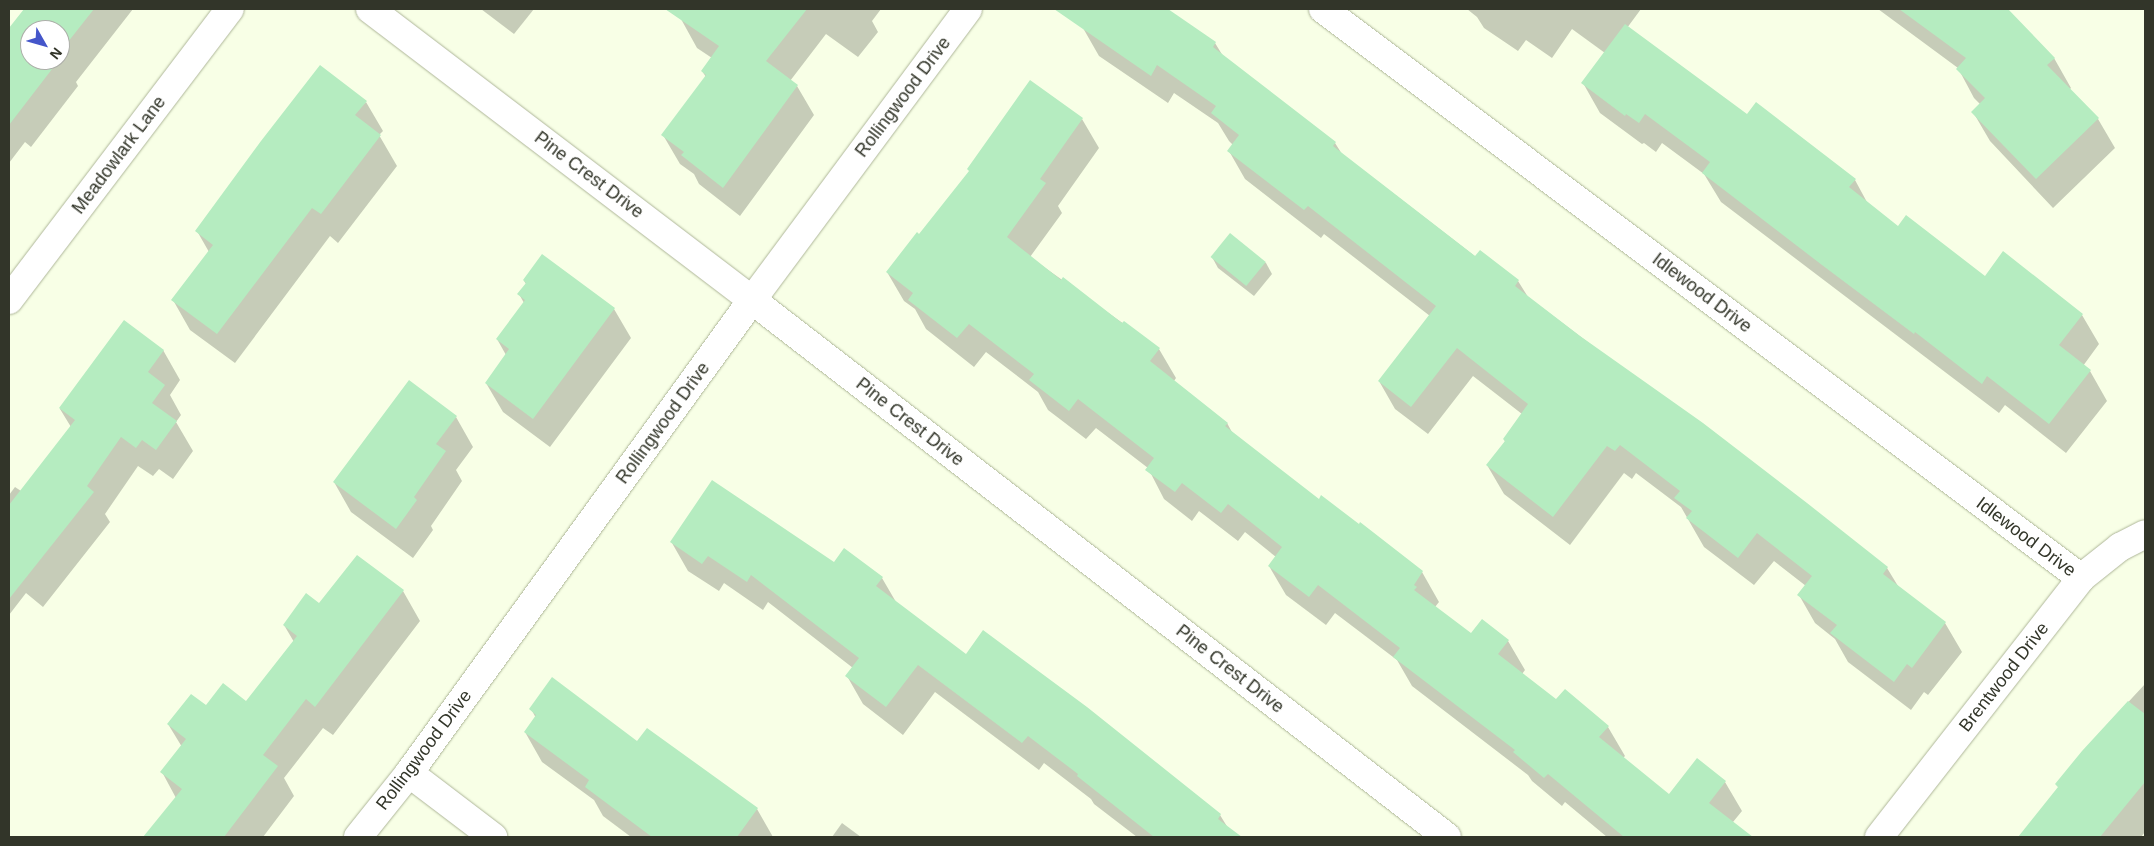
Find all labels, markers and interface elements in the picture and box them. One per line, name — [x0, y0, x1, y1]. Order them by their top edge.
north arrow — [20, 20, 70, 70]
street label: Rollingwood Drive — [851, 33, 955, 161]
text: N — [47, 45, 65, 63]
street label: Meadowlark Lane — [68, 92, 170, 218]
street label: Pine Crest Drive — [530, 127, 648, 223]
street label: Idlewood Drive — [1648, 249, 1756, 337]
street label: Rollingwood Drive — [612, 358, 714, 488]
street label: Pine Crest Drive — [852, 373, 968, 471]
street label: Idlewood Drive — [1972, 493, 2080, 581]
street label: Brentwood Drive — [1955, 618, 2053, 736]
street label: Pine Crest Drive — [1172, 620, 1288, 718]
street label: Rollingwood Drive — [372, 686, 476, 814]

